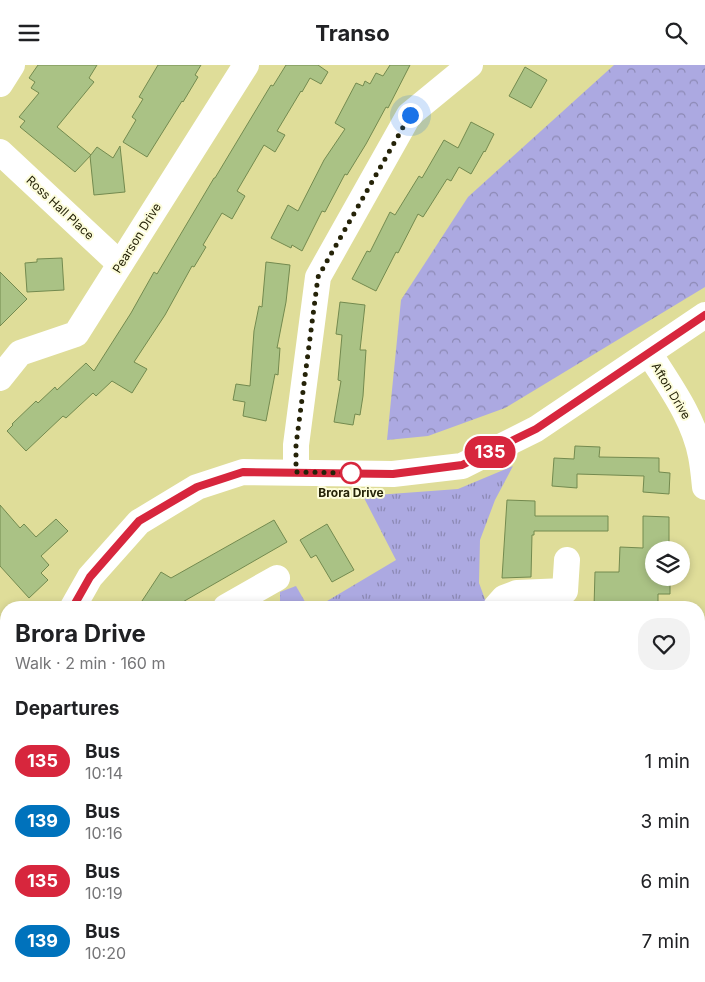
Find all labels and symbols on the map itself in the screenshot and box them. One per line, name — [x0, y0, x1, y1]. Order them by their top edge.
your location — [398, 103, 423, 128]
street label: Ross Hall Place — [23, 173, 97, 243]
street label: Pearson Drive — [109, 200, 164, 276]
street label: Afton Drive — [649, 360, 694, 422]
line badge: 135 — [461, 436, 519, 468]
marker: Brora Drive — [340, 462, 362, 484]
place label: Brora Drive — [318, 485, 384, 500]

